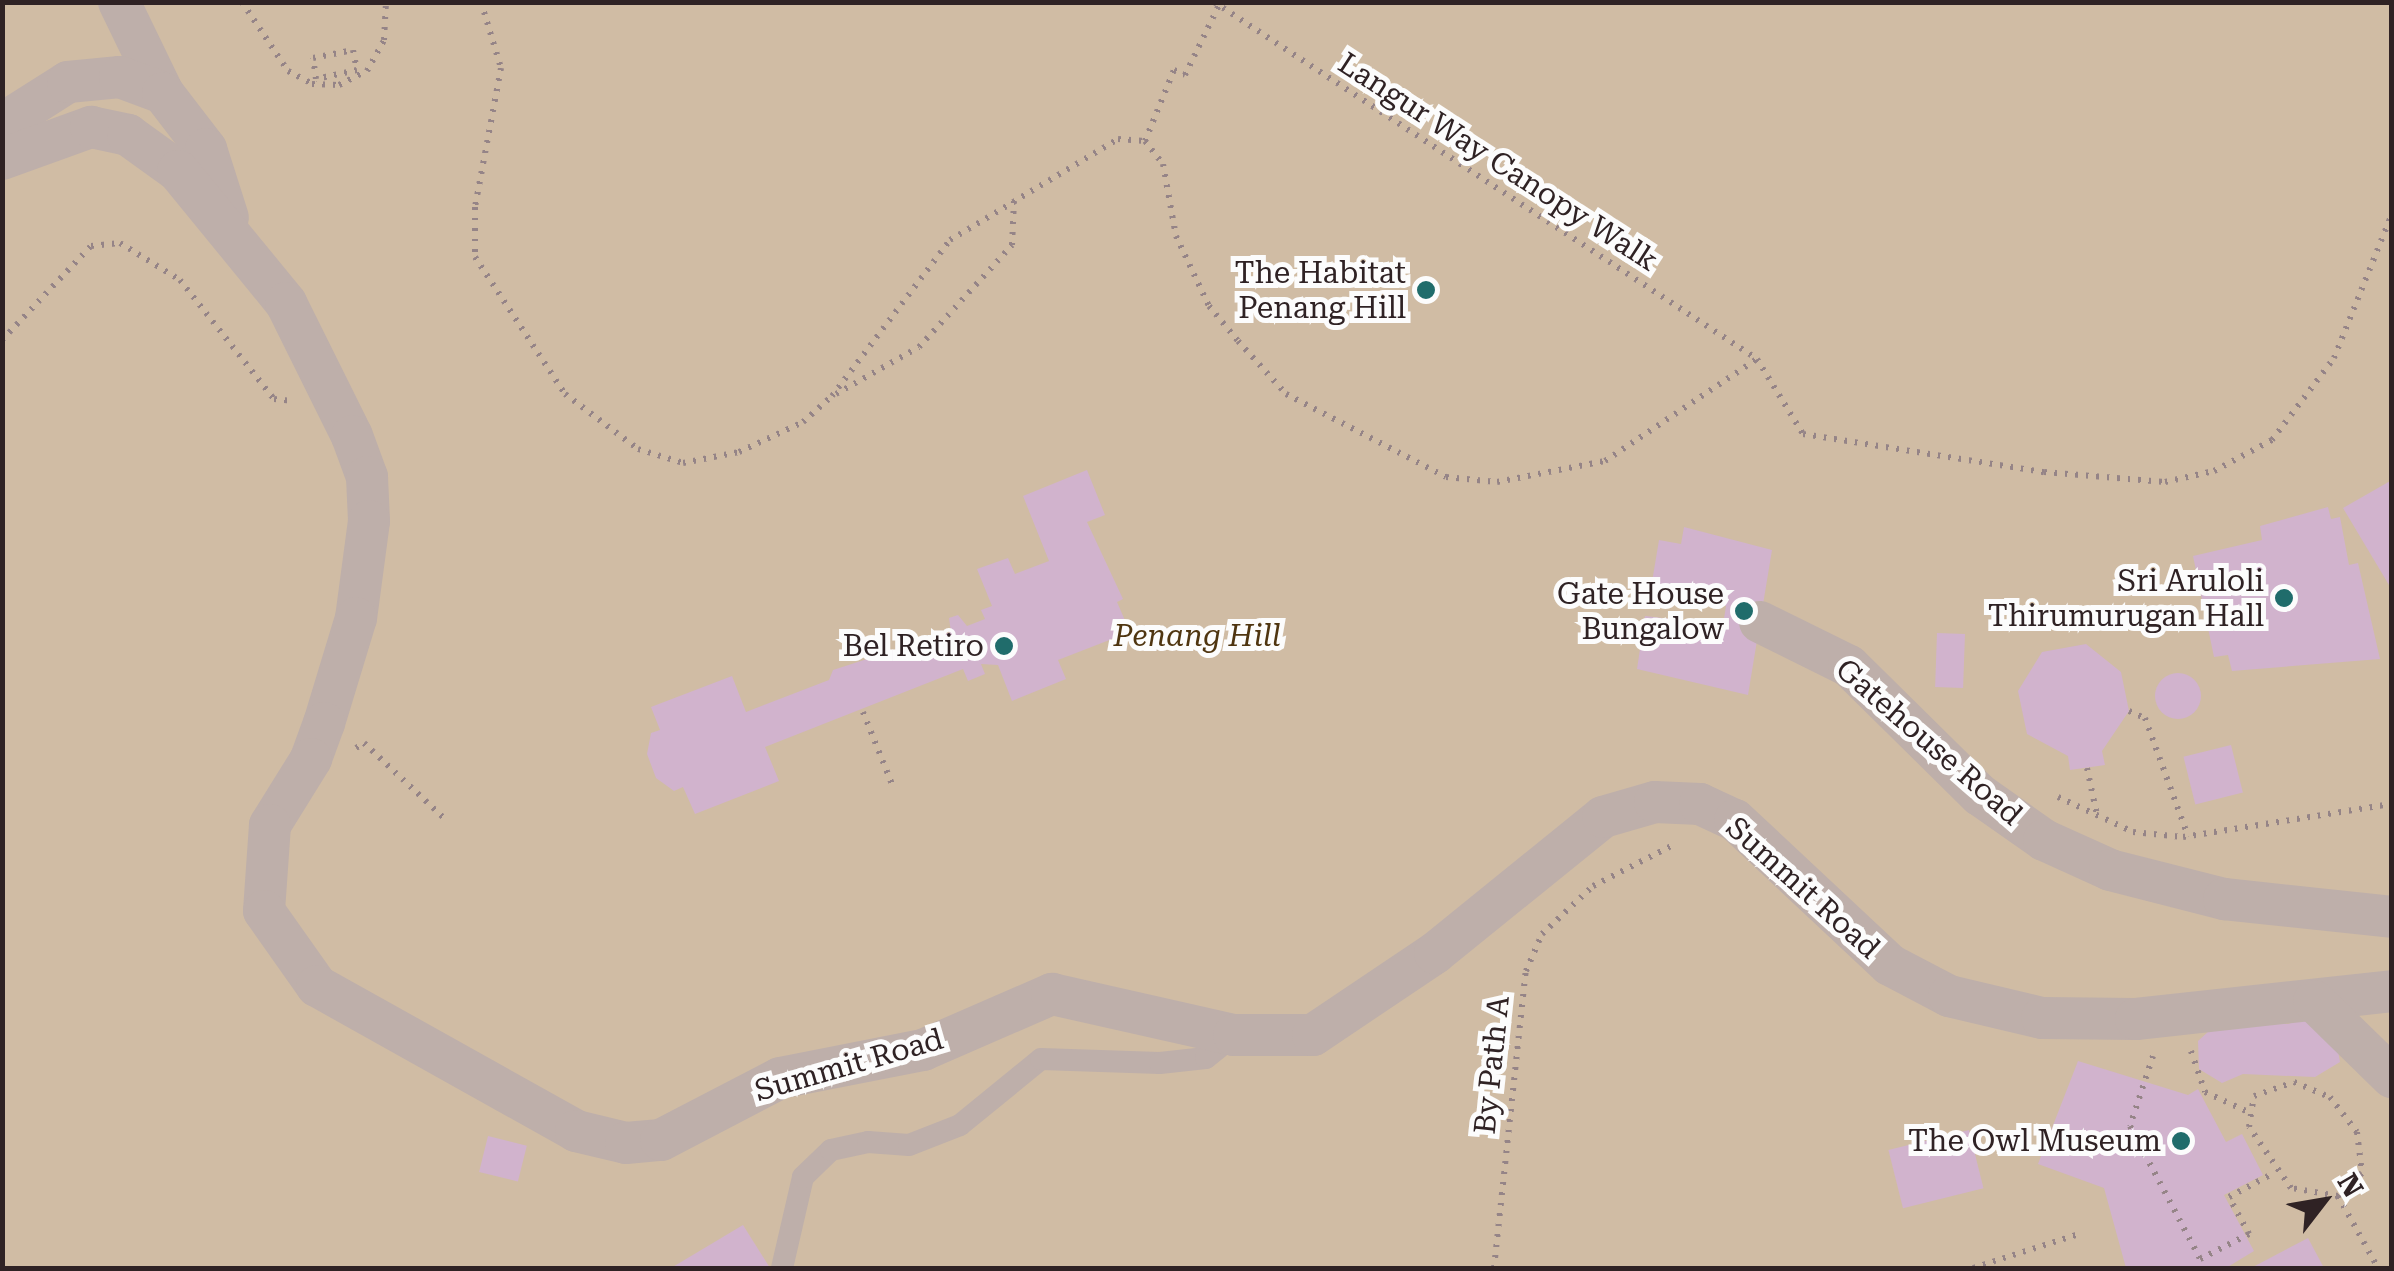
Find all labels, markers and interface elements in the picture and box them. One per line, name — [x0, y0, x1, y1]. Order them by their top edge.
street label: Langur Way Canopy Walk — [1331, 45, 1665, 279]
place label: The Habitat Penang Hill — [1234, 255, 1406, 326]
marker: The Habitat Penang Hill — [1415, 279, 1437, 301]
place label: Sri Aruloli Thirumurugan Hall — [1988, 563, 2264, 634]
place label: Gate House Bungalow — [1557, 576, 1724, 646]
marker: Sri Aruloli Thirumurugan Hall — [2273, 587, 2295, 609]
marker: Gate House Bungalow — [1733, 600, 1755, 622]
park label: Penang Hill — [1113, 618, 1281, 654]
place label: Bel Retiro — [843, 628, 984, 664]
marker: Bel Retiro — [993, 635, 1015, 657]
street label: Gatehouse Road — [1828, 651, 2030, 833]
street label: Summit Road — [1719, 810, 1887, 966]
street label: By Path A — [1467, 994, 1517, 1136]
street label: Summit Road — [751, 1021, 947, 1109]
place label: The Owl Museum — [1908, 1123, 2161, 1159]
marker: The Owl Museum — [2170, 1130, 2192, 1152]
north arrow — [2274, 1151, 2374, 1251]
text: N — [2330, 1168, 2370, 1203]

